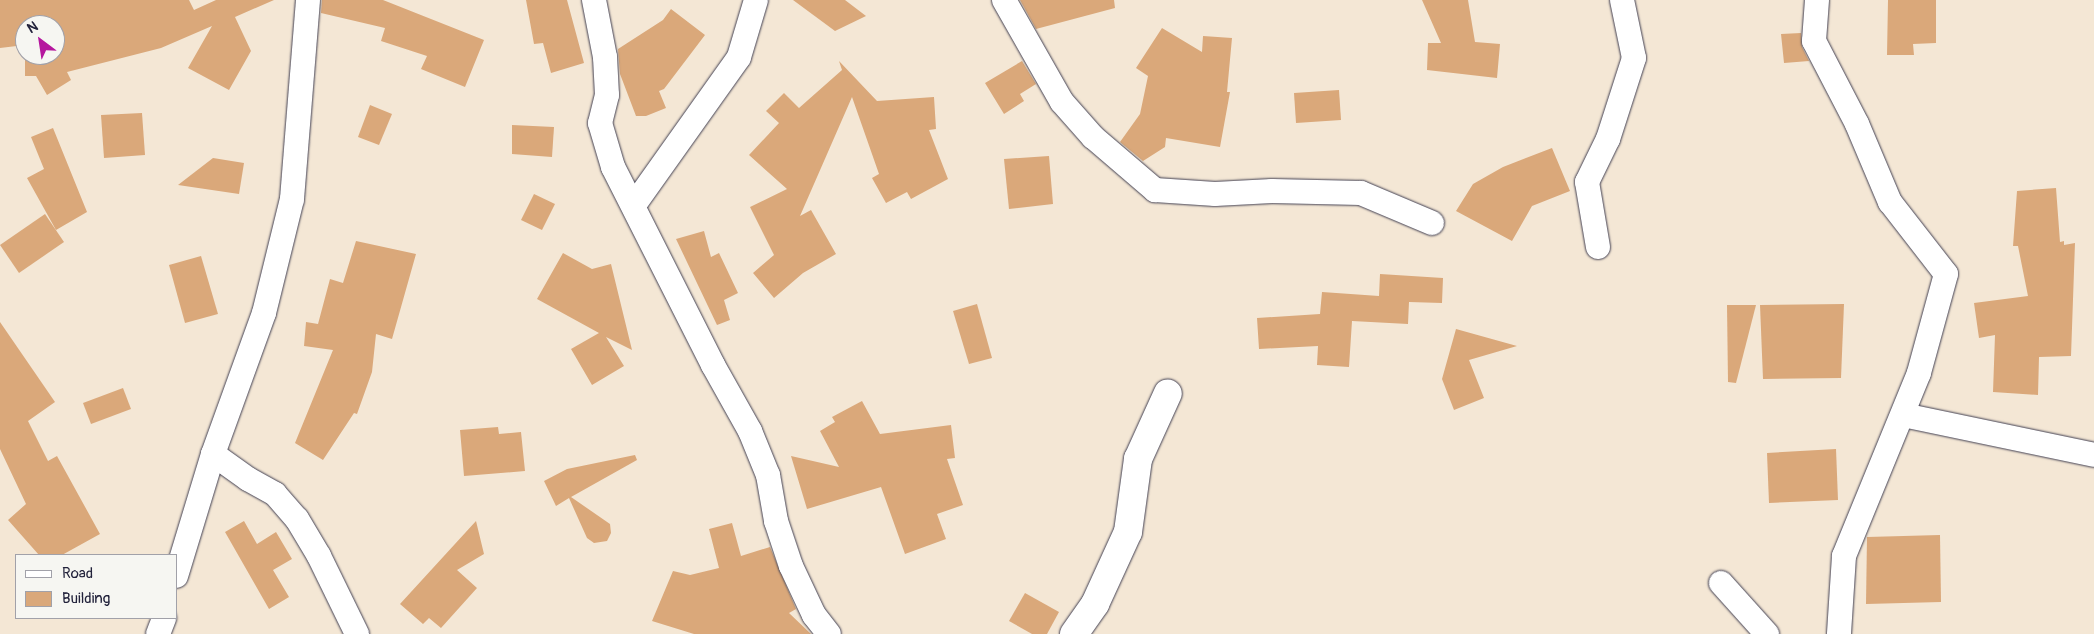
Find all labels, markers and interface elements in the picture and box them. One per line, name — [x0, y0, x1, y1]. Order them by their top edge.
north arrow — [15, 15, 65, 65]
text: N — [24, 18, 41, 37]
legend — [15, 554, 178, 619]
text: Road — [62, 564, 93, 583]
text: Building — [62, 589, 110, 608]

